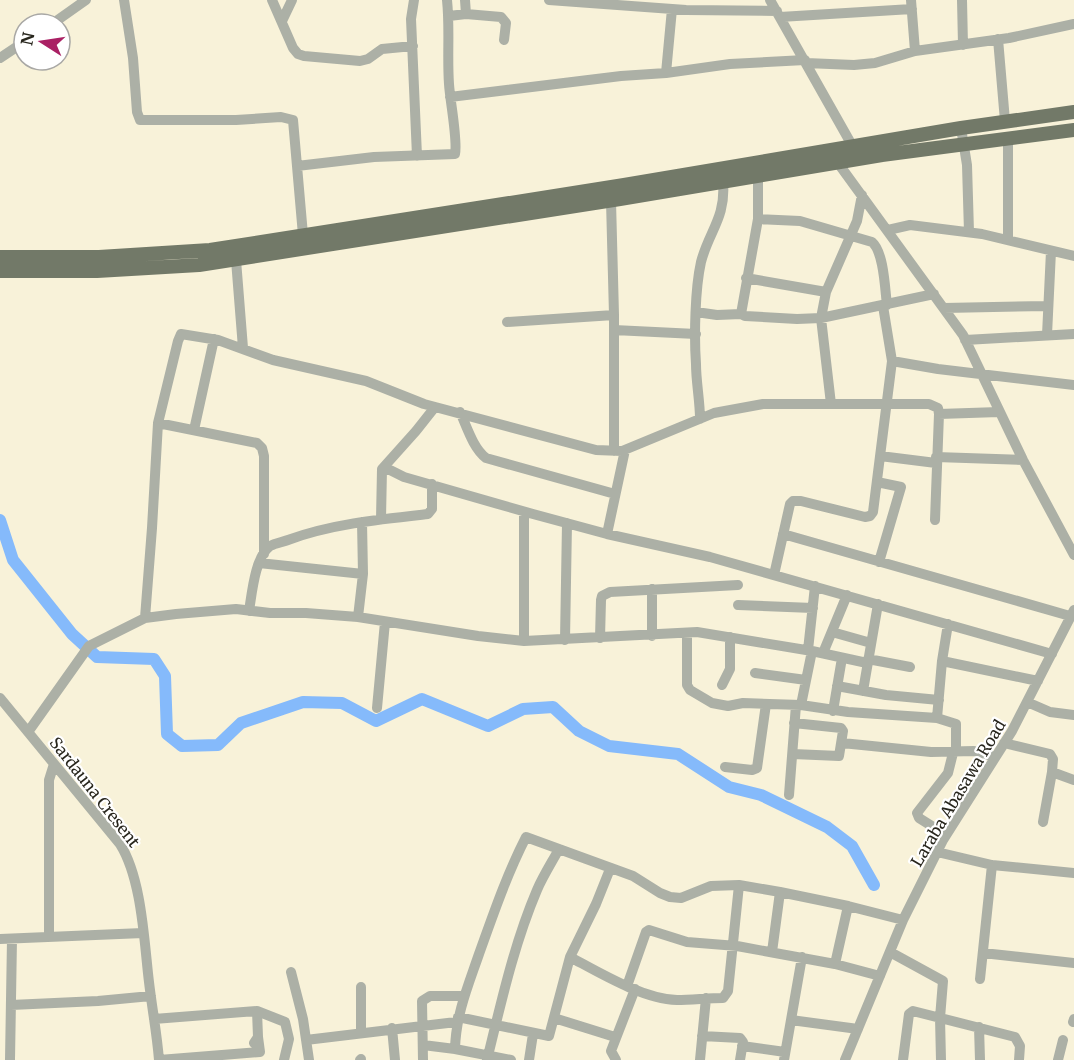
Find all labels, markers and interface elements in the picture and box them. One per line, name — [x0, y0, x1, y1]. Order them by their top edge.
north arrow — [12, 12, 72, 72]
text: N — [16, 30, 38, 47]
street label: Laraba Abasawa Road — [906, 716, 1010, 870]
street label: Sardauna Cresent — [46, 733, 145, 852]

